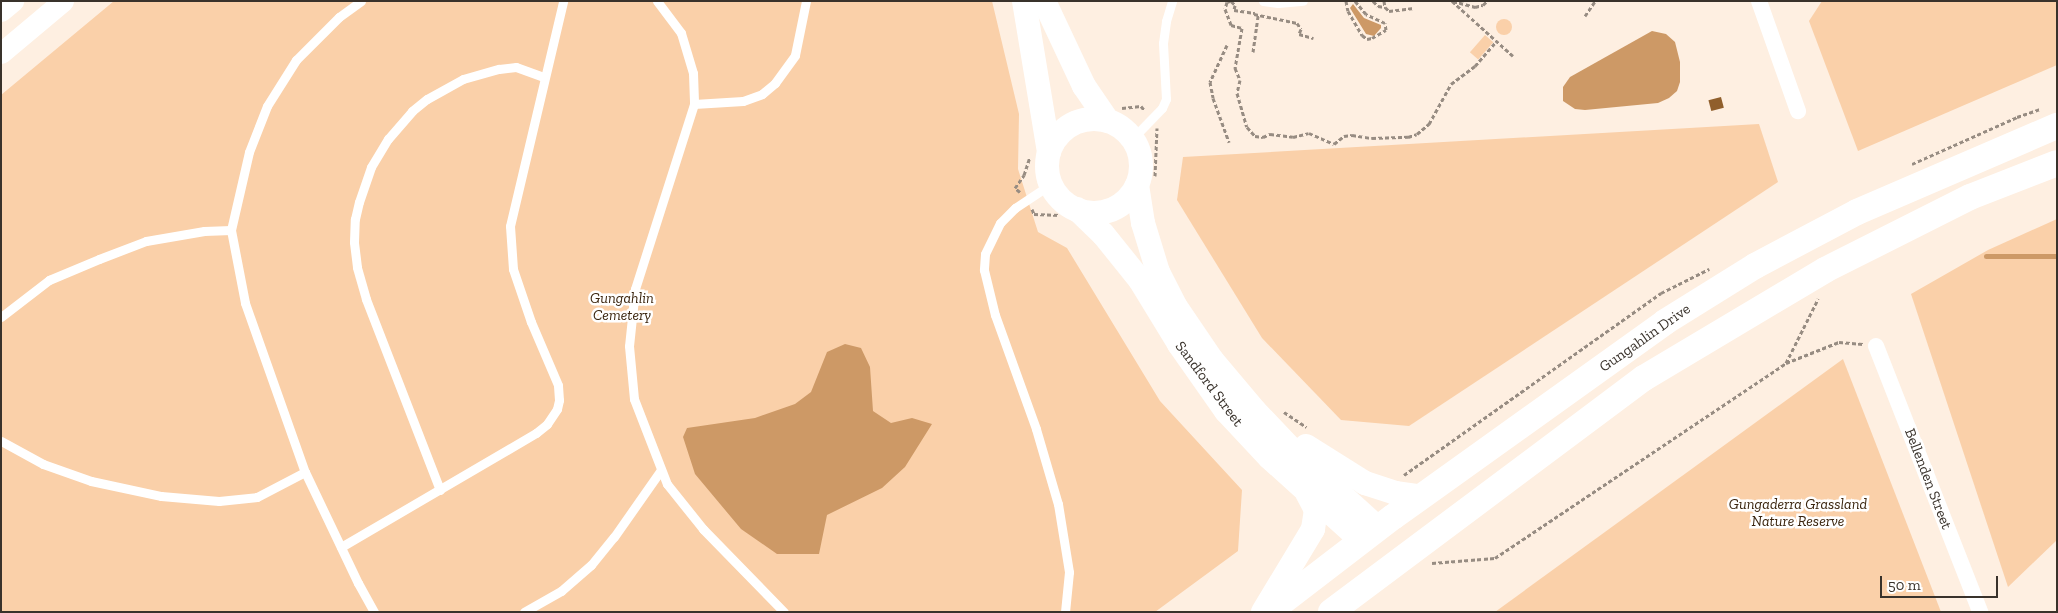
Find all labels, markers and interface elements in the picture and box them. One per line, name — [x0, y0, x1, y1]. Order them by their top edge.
park label: Gungahlin Cemetery — [590, 289, 654, 324]
street label: Gungahlin Drive — [1596, 300, 1694, 376]
street label: Sandford Street — [1171, 338, 1247, 430]
street label: Bellenden Street — [1901, 426, 1955, 532]
park label: Gungaderra Grassland Nature Reserve — [1729, 495, 1867, 530]
scale bar — [1883, 566, 2000, 598]
text: 50 m — [1888, 576, 1921, 594]

